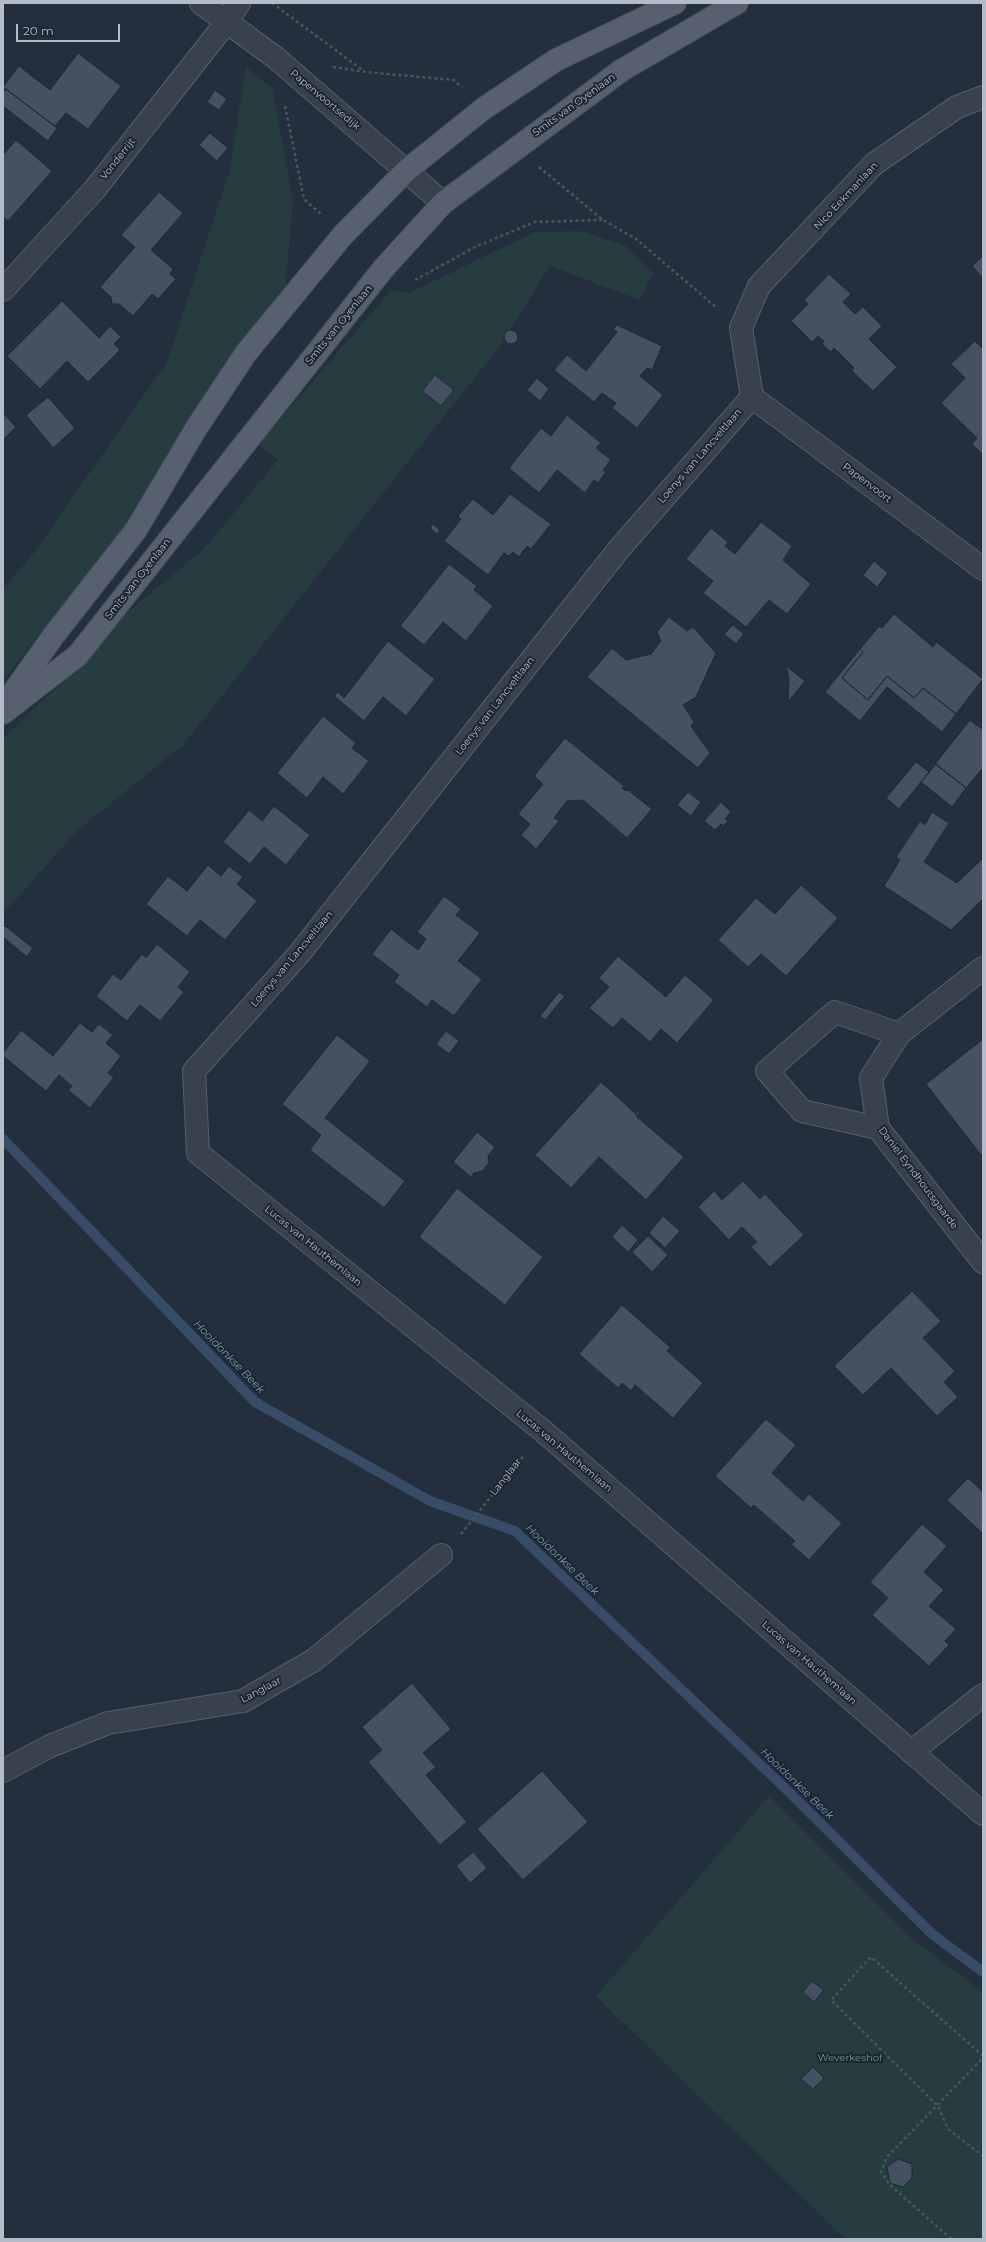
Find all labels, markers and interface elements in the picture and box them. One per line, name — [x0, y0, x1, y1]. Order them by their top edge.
scale bar — [18, 16, 122, 42]
text: 20 m — [23, 23, 54, 38]
street label: Papenvoortsedijk — [288, 67, 362, 133]
street label: Smits van Oyenlaan — [530, 71, 618, 139]
street label: Vonderrijt — [98, 136, 138, 182]
street label: Nico Eekmanlaan — [811, 160, 881, 232]
street label: Smits van Oyenlaan — [303, 283, 375, 367]
street label: Loenys van Lancveltlaan — [656, 406, 744, 506]
street label: Papenvoort — [840, 461, 894, 505]
street label: Smits van Oyenlaan — [103, 536, 173, 622]
street label: Loenys van Lancveltlaan — [453, 654, 537, 758]
street label: Loenys van Lancveltlaan — [248, 909, 336, 1009]
street label: Daniel Eyndhoutsgaarde — [876, 1125, 960, 1231]
street label: Lucas van Hauthemlaan — [262, 1203, 364, 1289]
water label: Hooidonkse Beek — [191, 1318, 267, 1396]
street label: Lucas van Hauthemlaan — [514, 1407, 614, 1495]
street label: Langlaar — [488, 1456, 524, 1498]
water label: Hooidonkse Beek — [523, 1522, 601, 1598]
street label: Lucas van Hauthemlaan — [759, 1619, 859, 1707]
street label: Langlaar — [239, 1674, 283, 1706]
water label: Hooidonkse Beek — [758, 1746, 836, 1822]
park label: Weverkeshof — [818, 2052, 882, 2064]

